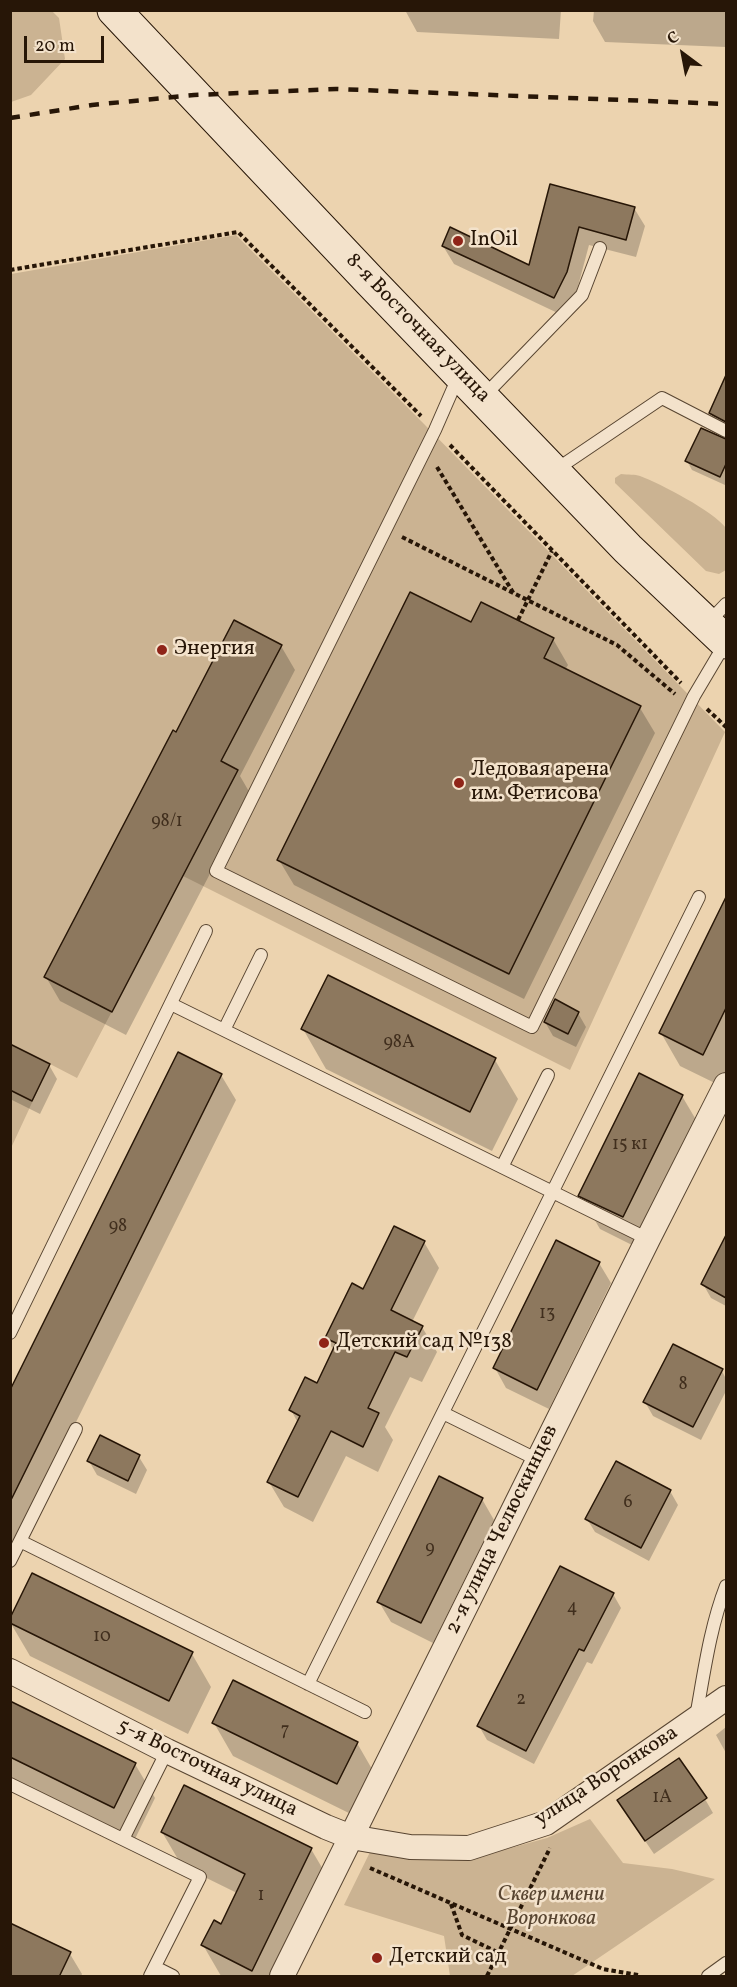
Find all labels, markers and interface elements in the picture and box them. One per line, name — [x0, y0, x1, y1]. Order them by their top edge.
scale bar — [27, 24, 106, 62]
north arrow — [653, 24, 713, 84]
text: С — [663, 27, 684, 51]
text: 20 m — [35, 34, 75, 59]
place label: InOil — [470, 228, 518, 254]
marker: InOil — [451, 234, 465, 248]
street label: 8-я Восточная улица — [339, 249, 495, 409]
place label: Энергия — [174, 637, 255, 663]
marker: Энергия — [155, 643, 169, 657]
place label: Ледовая арена им. Фетисова — [471, 758, 610, 808]
marker: Ледовая арена им. Фетисова — [452, 776, 466, 790]
house number: 98/1 — [151, 812, 183, 834]
house number: 98А — [383, 1033, 415, 1055]
house number: 15 к1 — [612, 1135, 648, 1157]
house number: 98 — [109, 1217, 127, 1239]
house number: 13 — [539, 1304, 555, 1326]
place label: Детский сад №138 — [336, 1330, 512, 1356]
marker: Детский сад №138 — [317, 1336, 331, 1350]
house number: 8 — [678, 1375, 688, 1397]
street label: 2-я улица Челюскинцев — [441, 1421, 565, 1639]
house number: 6 — [623, 1493, 633, 1515]
house number: 9 — [425, 1539, 435, 1561]
house number: 4 — [567, 1598, 577, 1620]
house number: 10 — [93, 1627, 111, 1649]
house number: 2 — [516, 1690, 526, 1712]
street label: 5-я Восточная улица — [113, 1714, 301, 1824]
house number: 7 — [281, 1721, 289, 1743]
street label: улица Воронкова — [530, 1721, 684, 1833]
house number: 1А — [652, 1788, 672, 1810]
park label: Сквер имени Воронкова — [497, 1883, 605, 1933]
house number: 1 — [258, 1886, 264, 1908]
place label: Детский сад — [389, 1945, 507, 1971]
marker: Детский сад — [370, 1951, 384, 1965]

